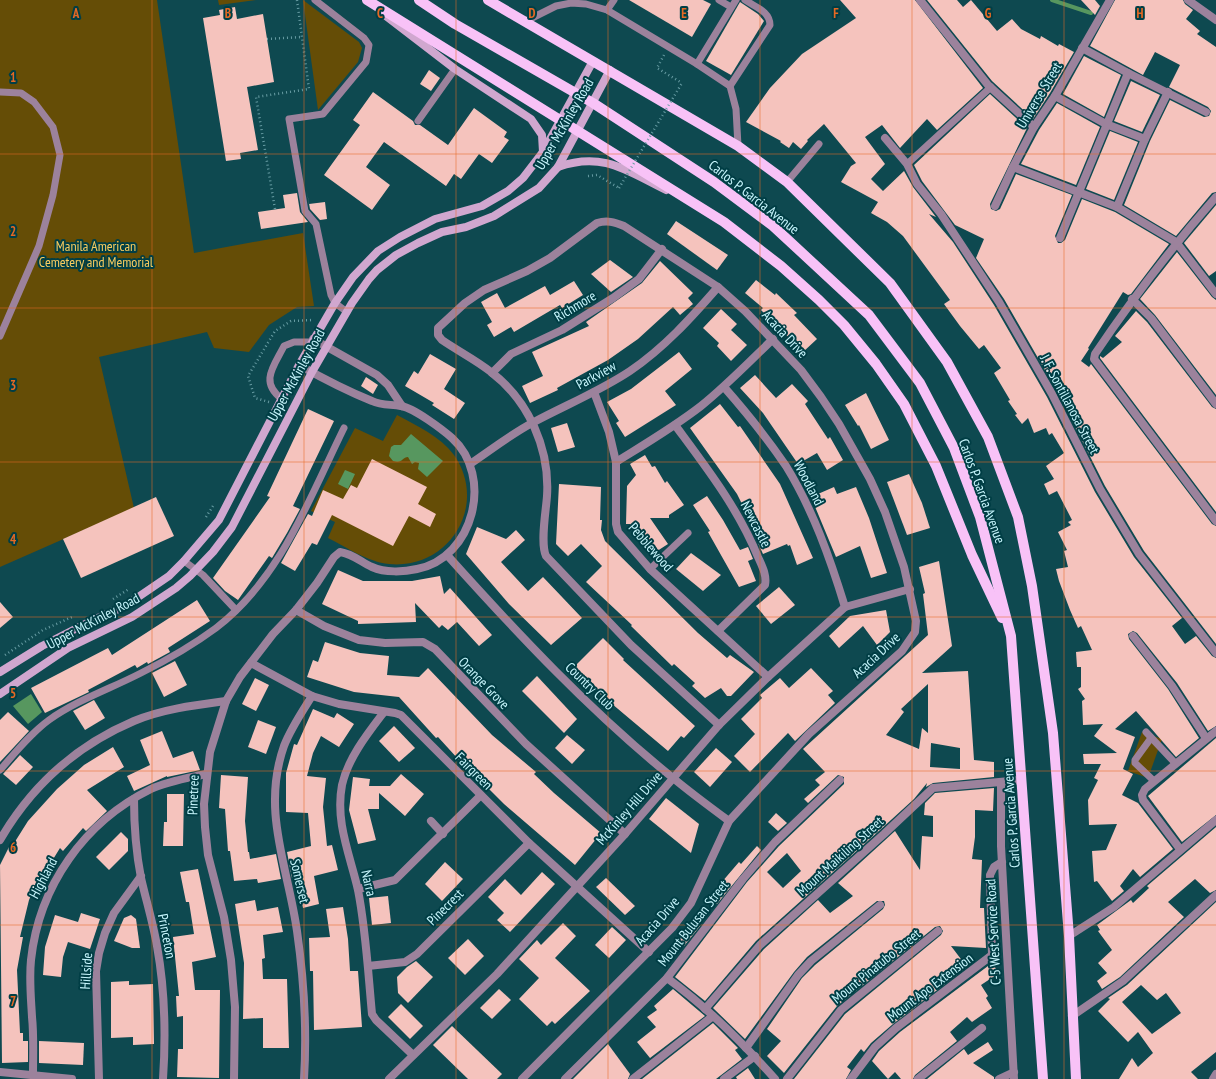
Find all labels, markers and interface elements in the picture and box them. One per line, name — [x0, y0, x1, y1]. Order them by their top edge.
text: A — [72, 5, 80, 22]
text: B — [225, 5, 231, 22]
text: C — [377, 5, 383, 22]
text: D — [529, 5, 536, 22]
text: E — [681, 5, 687, 22]
text: F — [833, 5, 839, 22]
text: G — [985, 5, 992, 22]
text: H — [1137, 5, 1144, 22]
street label: Universe Street — [1012, 59, 1066, 131]
text: 1 — [10, 69, 16, 86]
street label: Upper McKinley Road — [531, 75, 597, 173]
street label: Carlos P. Garcia Avenue — [705, 156, 803, 238]
text: 2 — [10, 223, 16, 240]
park label: Manila American Cemetery and Memorial — [39, 237, 154, 271]
street label: Richmore — [551, 286, 599, 325]
street label: Acacia Drive — [758, 306, 812, 362]
street label: Upper McKinley Road — [263, 326, 329, 424]
street label: J. F. Sontillanosa Street — [1036, 350, 1104, 457]
street label: Parkview — [573, 356, 620, 393]
text: 3 — [10, 377, 16, 394]
street label: Carlos P. Garcia Avenue — [955, 436, 1009, 546]
street label: Woodland — [790, 458, 828, 508]
street label: Newcastle — [737, 498, 775, 550]
street label: Pebblewood — [625, 519, 677, 575]
text: 4 — [10, 531, 17, 548]
street label: Upper McKinley Road — [43, 589, 143, 653]
street label: Acacia Drive — [848, 628, 904, 682]
street label: Orange Grove — [455, 653, 514, 713]
street label: Country Club — [562, 658, 618, 714]
text: 5 — [10, 685, 16, 702]
street label: Fairgreen — [451, 748, 497, 794]
street label: Carlos P. Garcia Avenue — [998, 757, 1024, 868]
street label: McKinley Hill Drive — [592, 767, 666, 849]
street label: Pinetree — [183, 774, 203, 816]
street label: Mount Maikiling Street — [793, 812, 887, 900]
text: 6 — [10, 839, 16, 856]
street label: Highland — [25, 854, 61, 902]
street label: Somerset — [286, 857, 314, 905]
street label: Narra — [357, 868, 381, 898]
street label: Mount Bulusan Street — [654, 876, 732, 970]
street label: C-5 West Service Road — [981, 878, 1005, 986]
street label: Pinecrest — [423, 885, 467, 929]
street label: Acacia Drive — [631, 893, 683, 949]
street label: Princeton — [154, 912, 180, 960]
street label: Mount Pinatubo Street — [828, 925, 924, 1007]
street label: Mount Apo Extension — [884, 949, 976, 1025]
street label: Hillside — [76, 952, 96, 990]
text: 7 — [10, 993, 16, 1010]

